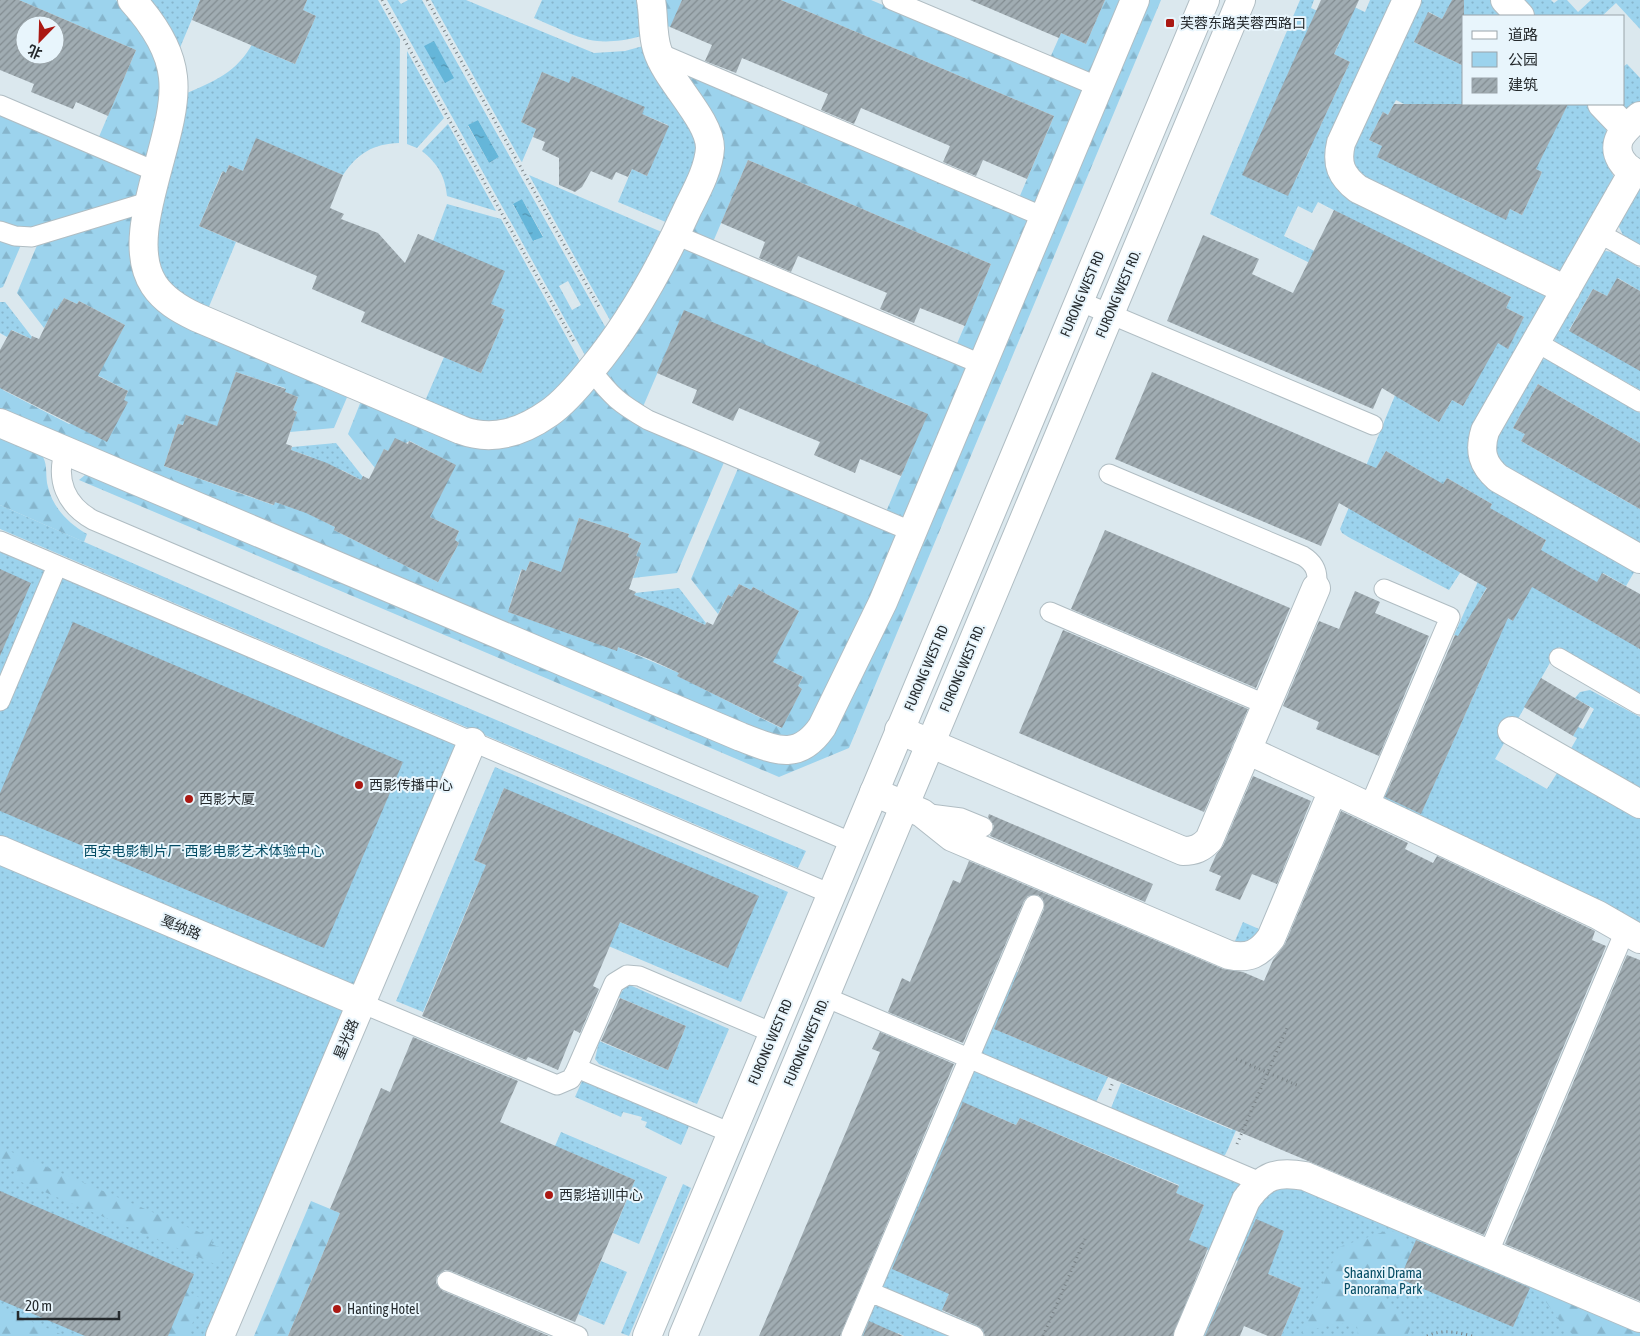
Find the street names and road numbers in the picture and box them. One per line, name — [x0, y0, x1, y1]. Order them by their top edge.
street label: FURONG WEST RD. — [1092, 248, 1144, 340]
street label: FURONG WEST RD — [1057, 249, 1107, 339]
street label: FURONG WEST RD. — [936, 622, 988, 714]
street label: FURONG WEST RD — [901, 623, 951, 713]
street label: 戛纳路 — [159, 911, 203, 943]
street label: FURONG WEST RD. — [780, 996, 832, 1088]
street label: FURONG WEST RD — [745, 997, 795, 1087]
street label: 星光路 — [330, 1017, 362, 1061]

